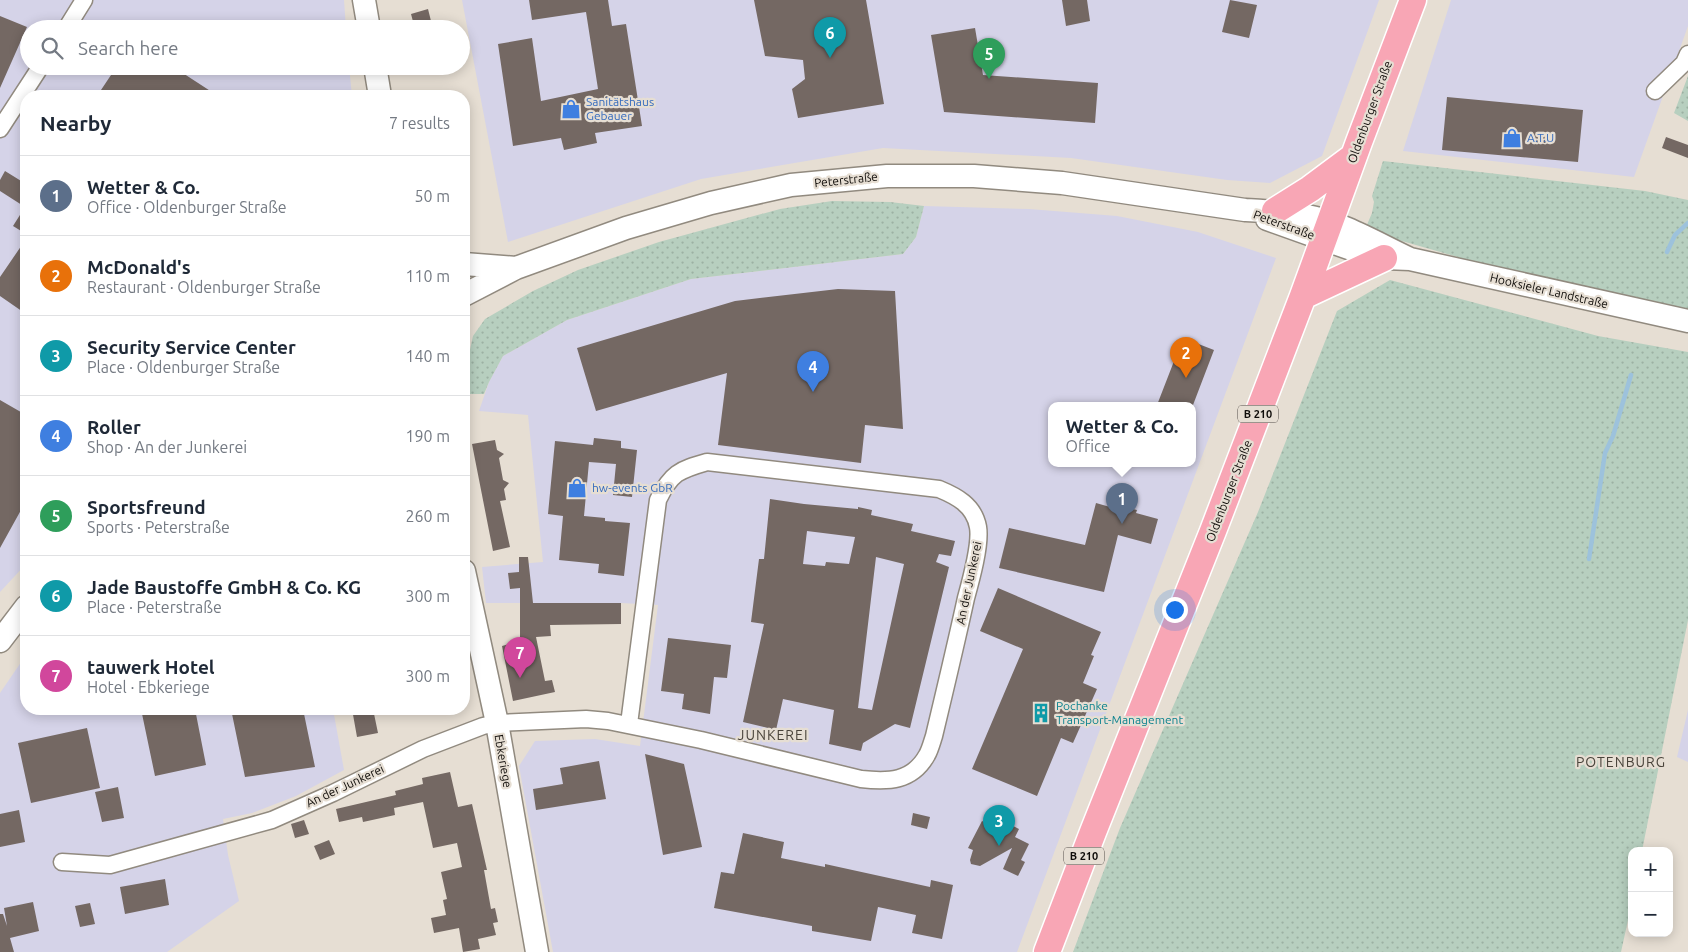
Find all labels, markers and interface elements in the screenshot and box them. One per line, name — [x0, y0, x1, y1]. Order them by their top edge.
pin: 6 — [814, 17, 846, 58]
search box — [20, 20, 470, 75]
icon: search — [38, 34, 66, 62]
text: Search here — [78, 37, 178, 59]
pin: 5 — [973, 38, 1005, 79]
street label: Oldenburger Straße — [1345, 59, 1394, 165]
place label: Sanitätshaus Gebauer — [586, 95, 654, 122]
shop icon: Sanitätshaus Gebauer — [560, 98, 582, 120]
text: Nearby — [40, 111, 111, 135]
text: 7 results — [389, 114, 450, 132]
shop icon: A.T.U — [1501, 127, 1523, 149]
place label: A.T.U — [1527, 131, 1554, 144]
street label: Peterstraße — [813, 170, 878, 189]
text: Wetter & Co. — [87, 176, 200, 198]
text: 1 — [51, 187, 61, 205]
text: 50 m — [414, 187, 450, 205]
text: Office · Oldenburger Straße — [87, 198, 287, 216]
street label: Peterstraße — [1252, 207, 1316, 242]
text: McDonald's — [87, 256, 191, 278]
text: 2 — [51, 267, 61, 285]
text: 110 m — [405, 267, 450, 285]
street label: Hooksieler Landstraße — [1489, 271, 1609, 310]
text: Restaurant · Oldenburger Straße — [87, 278, 321, 296]
text: Security Service Center — [87, 336, 296, 358]
pin: 2 — [1170, 337, 1202, 378]
text: 3 — [51, 347, 61, 365]
text: 140 m — [405, 347, 450, 365]
pin: 4 — [797, 351, 829, 392]
text: Place · Oldenburger Straße — [87, 358, 280, 376]
popup — [1048, 402, 1196, 467]
road number: B 210 — [1238, 406, 1278, 422]
text: Wetter & Co. — [1066, 415, 1178, 437]
text: Roller — [87, 416, 141, 438]
text: 4 — [51, 427, 61, 445]
text: 190 m — [405, 427, 450, 445]
text: Office — [1066, 437, 1110, 455]
text: Shop · An der Junkerei — [87, 438, 247, 456]
street label: Oldenburger Straße — [1203, 438, 1254, 543]
shop icon: hw-events GbR — [566, 477, 588, 499]
place label: hw-events GbR — [592, 481, 673, 494]
pin: 1 — [1106, 483, 1138, 524]
text: Sportsfreund — [87, 496, 206, 518]
text: 5 — [51, 507, 61, 525]
text: 260 m — [405, 507, 450, 525]
text: Sports · Peterstraße — [87, 518, 230, 536]
street label: An der Junkerei — [953, 540, 984, 626]
text: Jade Baustoffe GmbH & Co. KG — [87, 576, 361, 598]
text: 6 — [51, 587, 61, 605]
text: 300 m — [405, 587, 450, 605]
your location — [1162, 597, 1188, 623]
text: Place · Peterstraße — [87, 598, 222, 616]
pin: 7 — [504, 637, 536, 678]
text: tauwerk Hotel — [87, 656, 215, 678]
text: 7 — [51, 667, 61, 685]
text: 300 m — [405, 667, 450, 685]
text: Hotel · Ebkeriege — [87, 678, 210, 696]
place label: Pochanke Transport-Management — [1056, 699, 1183, 726]
building icon: Pochanke Transport-Management — [1030, 702, 1052, 724]
district label: JUNKEREI — [738, 727, 809, 743]
street label: Ebkeriege — [492, 733, 515, 789]
district label: POTENBURG — [1576, 754, 1666, 770]
street label: An der Junkerei — [304, 762, 386, 809]
pin: 3 — [983, 805, 1015, 846]
map controls — [1628, 847, 1673, 937]
button: + — [1628, 847, 1673, 892]
road number: B 210 — [1064, 848, 1104, 864]
button: − — [1628, 892, 1673, 937]

